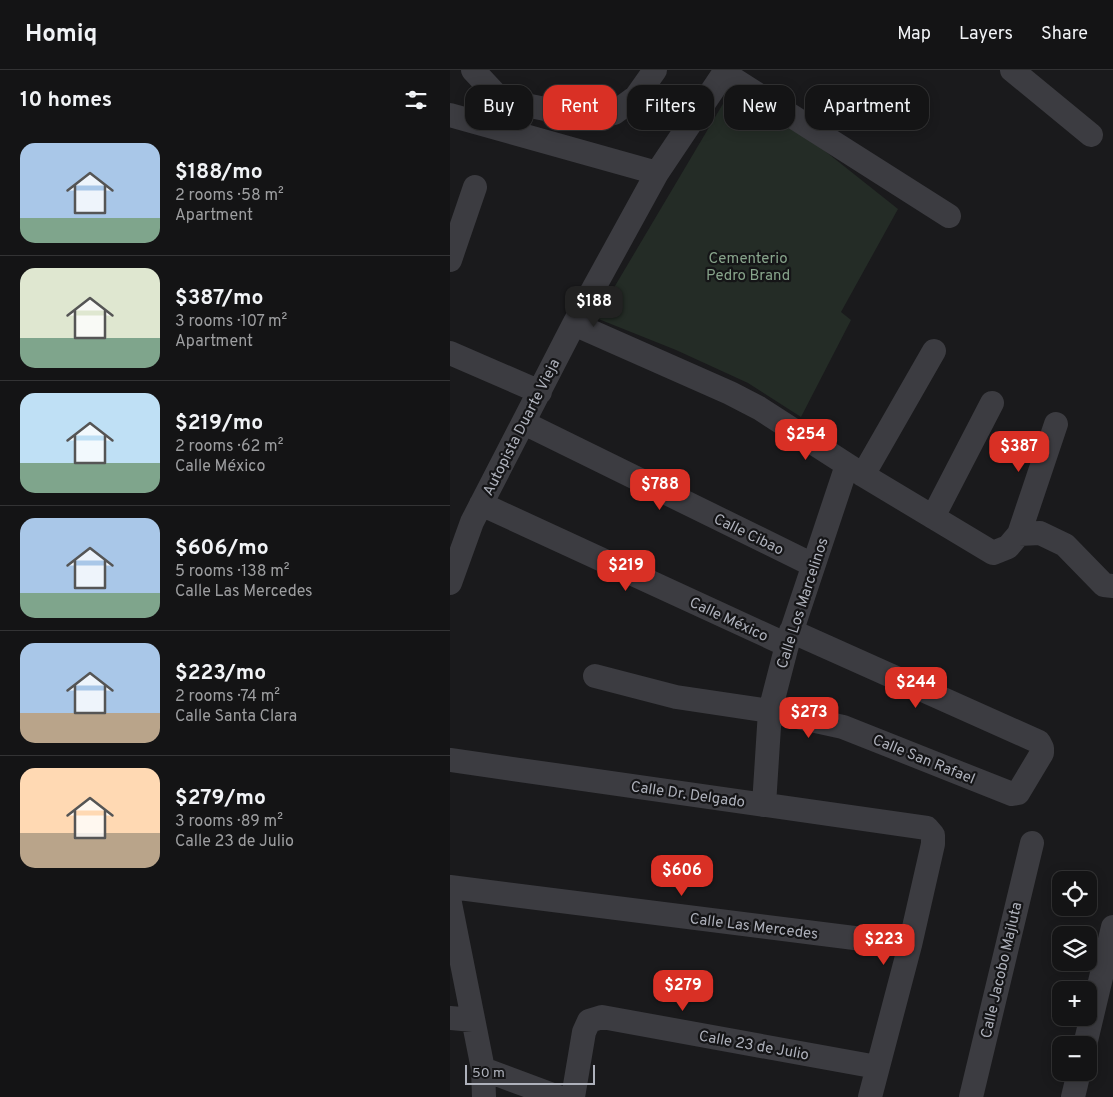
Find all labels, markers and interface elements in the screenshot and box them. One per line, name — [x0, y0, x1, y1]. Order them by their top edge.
text: Homiq — [25, 20, 97, 50]
text: Map — [897, 23, 931, 46]
text: Layers — [959, 23, 1013, 46]
text: Share — [1041, 23, 1088, 46]
chip: Buy — [465, 85, 533, 130]
chip: Rent — [543, 85, 617, 130]
chip: Filters — [627, 85, 714, 130]
chip: New — [724, 85, 795, 130]
chip: Apartment — [805, 85, 929, 130]
icon: filters — [402, 86, 430, 114]
text: 10 homes — [20, 87, 112, 114]
text: $188/mo — [175, 159, 263, 186]
icon: home — [60, 163, 120, 223]
text: 2 rooms · 58 m² — [175, 186, 284, 206]
text: Apartment — [175, 206, 253, 226]
park label: Cementerio Pedro Brand — [706, 250, 790, 286]
text: $387/mo — [175, 285, 263, 312]
pin: $188 — [564, 286, 624, 328]
icon: home — [60, 288, 120, 348]
text: $188 — [576, 292, 612, 312]
text: 3 rooms · 107 m² — [175, 312, 287, 332]
text: Apartment — [175, 332, 253, 352]
street label: Autopista Duarte Vieja — [480, 356, 565, 499]
text: $219/mo — [175, 410, 263, 437]
icon: home — [60, 413, 120, 473]
pin: $254 — [776, 418, 836, 461]
text: $254 — [786, 425, 826, 445]
pin: $387 — [989, 430, 1049, 473]
text: 2 rooms · 62 m² — [175, 437, 283, 457]
text: $387 — [1000, 437, 1038, 457]
text: Calle México — [175, 457, 265, 477]
pin: $788 — [630, 468, 690, 511]
text: $788 — [641, 475, 679, 495]
street label: Calle Cibao — [710, 510, 787, 560]
text: $606/mo — [175, 535, 269, 562]
street label: Calle Los Marcelinos — [773, 536, 834, 671]
icon: home — [60, 538, 120, 598]
pin: $219 — [596, 550, 656, 592]
text: $219 — [608, 556, 644, 576]
text: 5 rooms · 138 m² — [175, 562, 290, 582]
text: Calle Las Mercedes — [175, 582, 313, 602]
street label: Calle México — [686, 594, 771, 647]
text: $223/mo — [175, 660, 266, 687]
icon: home — [60, 663, 120, 723]
pin: $244 — [886, 666, 946, 709]
text: $244 — [896, 673, 936, 693]
text: 2 rooms · 74 m² — [175, 687, 280, 707]
pin: $273 — [779, 696, 839, 739]
text: $273 — [790, 703, 828, 723]
text: Calle Santa Clara — [175, 707, 297, 727]
street label: Calle San Rafael — [869, 731, 977, 790]
street label: Calle Dr. Delgado — [629, 778, 746, 813]
text: $279/mo — [175, 785, 266, 812]
icon: home — [60, 788, 120, 848]
text: 3 rooms · 89 m² — [175, 812, 283, 832]
text: Calle 23 de Julio — [175, 832, 294, 852]
pin: $606 — [652, 854, 712, 897]
text: $606 — [662, 861, 702, 881]
map controls — [1052, 871, 1097, 1081]
button: locate — [1052, 871, 1097, 916]
street label: Calle Jacobo Majluta — [978, 900, 1027, 1040]
street label: Calle Las Mercedes — [689, 910, 819, 945]
pin: $223 — [854, 924, 914, 966]
button: layers — [1052, 926, 1097, 971]
text: $223 — [865, 930, 903, 950]
pin: $279 — [653, 970, 713, 1012]
text: $279 — [664, 976, 702, 996]
button: + — [1052, 981, 1097, 1026]
street label: Calle 23 de Julio — [697, 1027, 810, 1066]
button: − — [1052, 1036, 1097, 1081]
scale bar — [465, 1062, 595, 1085]
text: 50 m — [472, 1065, 505, 1082]

